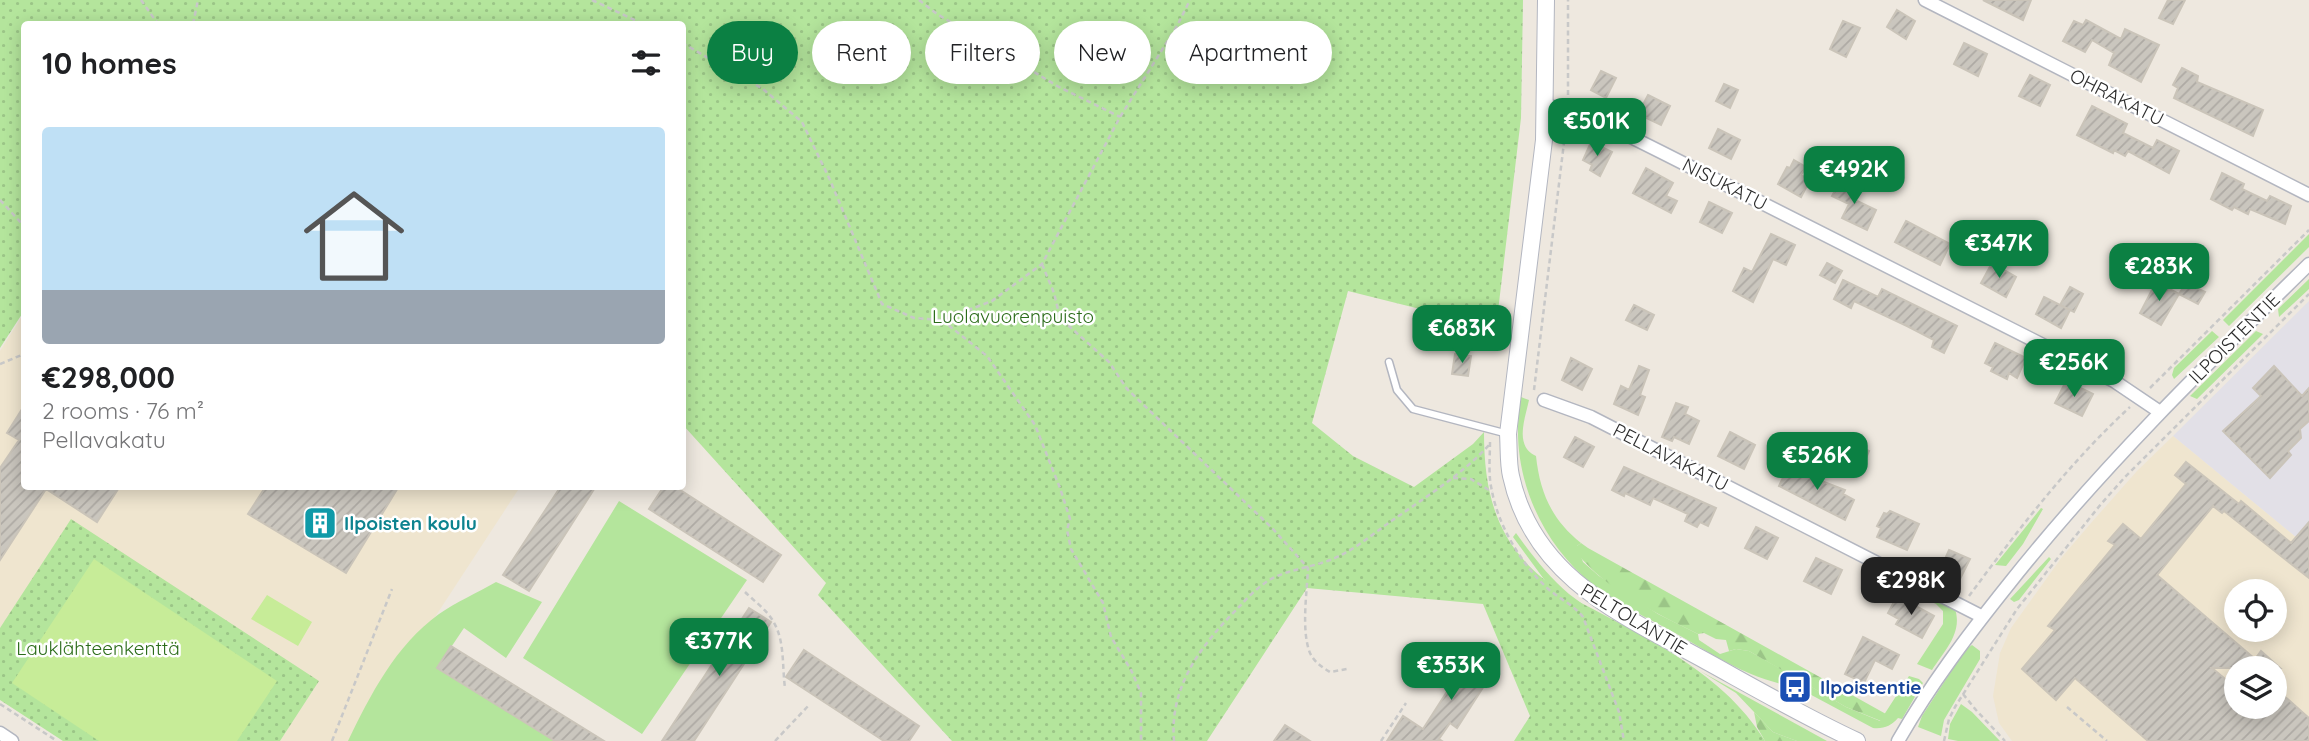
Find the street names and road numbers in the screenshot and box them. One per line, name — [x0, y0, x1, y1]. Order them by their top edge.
street label: OHRAKATU — [2066, 63, 2168, 131]
street label: NISUKATU — [1679, 152, 1771, 216]
street label: ILPOISTENTIE — [2183, 287, 2285, 389]
street label: PELLAVAKATU — [1609, 418, 1733, 496]
street label: PELTOLANTIE — [1576, 578, 1692, 660]

